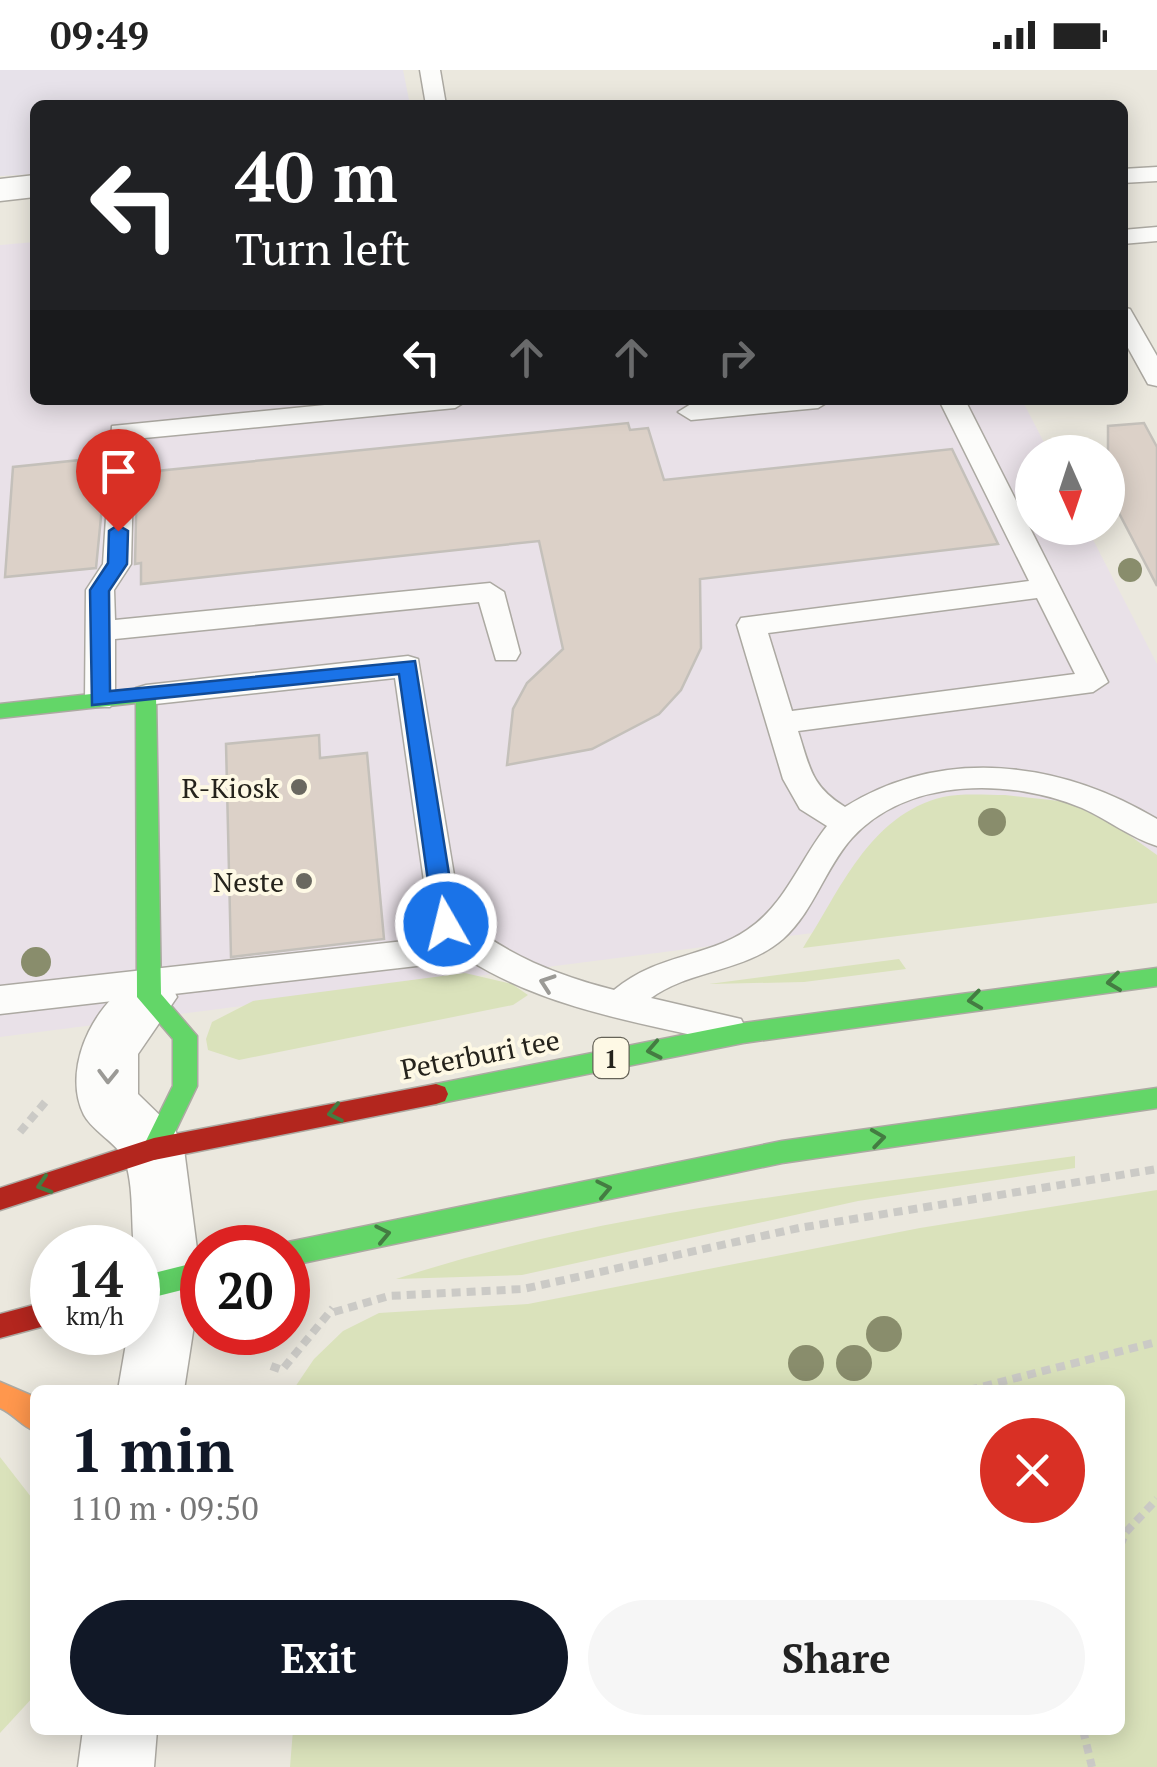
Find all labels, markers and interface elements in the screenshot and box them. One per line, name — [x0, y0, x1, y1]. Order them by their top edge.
text: 09:49 — [50, 10, 149, 60]
text: 40 m — [235, 129, 398, 222]
icon: left — [70, 140, 200, 270]
text: Turn left — [235, 218, 410, 278]
icon: left — [394, 330, 449, 385]
icon: ahead — [499, 330, 554, 385]
icon: ahead — [604, 330, 659, 385]
icon: right — [709, 330, 764, 385]
pin — [76, 429, 161, 532]
north arrow — [1015, 435, 1125, 545]
map controls — [1015, 435, 1125, 545]
icon: arrive — [91, 444, 146, 499]
place label: R-Kiosk — [182, 769, 280, 806]
marker: R-Kiosk — [288, 776, 310, 798]
place label: Neste — [213, 863, 284, 900]
marker: Neste — [293, 870, 315, 892]
position arrow — [394, 872, 498, 976]
one-way arrow — [1106, 971, 1122, 992]
one-way arrow — [539, 975, 556, 995]
one-way arrow — [966, 989, 983, 1010]
street label: Peterburi tee — [397, 1020, 563, 1088]
road number: 1 — [594, 1038, 628, 1078]
one-way arrow — [645, 1039, 662, 1060]
one-way arrow — [97, 1070, 119, 1085]
one-way arrow — [327, 1101, 344, 1122]
one-way arrow — [870, 1129, 886, 1150]
one-way arrow — [36, 1173, 53, 1194]
one-way arrow — [596, 1179, 613, 1200]
speed limit sign: 20 — [180, 1225, 310, 1355]
one-way arrow — [374, 1225, 391, 1246]
text: 14 — [67, 1245, 123, 1311]
text: km/h — [66, 1299, 124, 1332]
text: 1 min — [70, 1410, 234, 1489]
button: close — [980, 1418, 1085, 1523]
text: 110 m · 09:50 — [70, 1487, 258, 1529]
button: Exit — [70, 1600, 568, 1715]
button: Share — [588, 1600, 1085, 1715]

